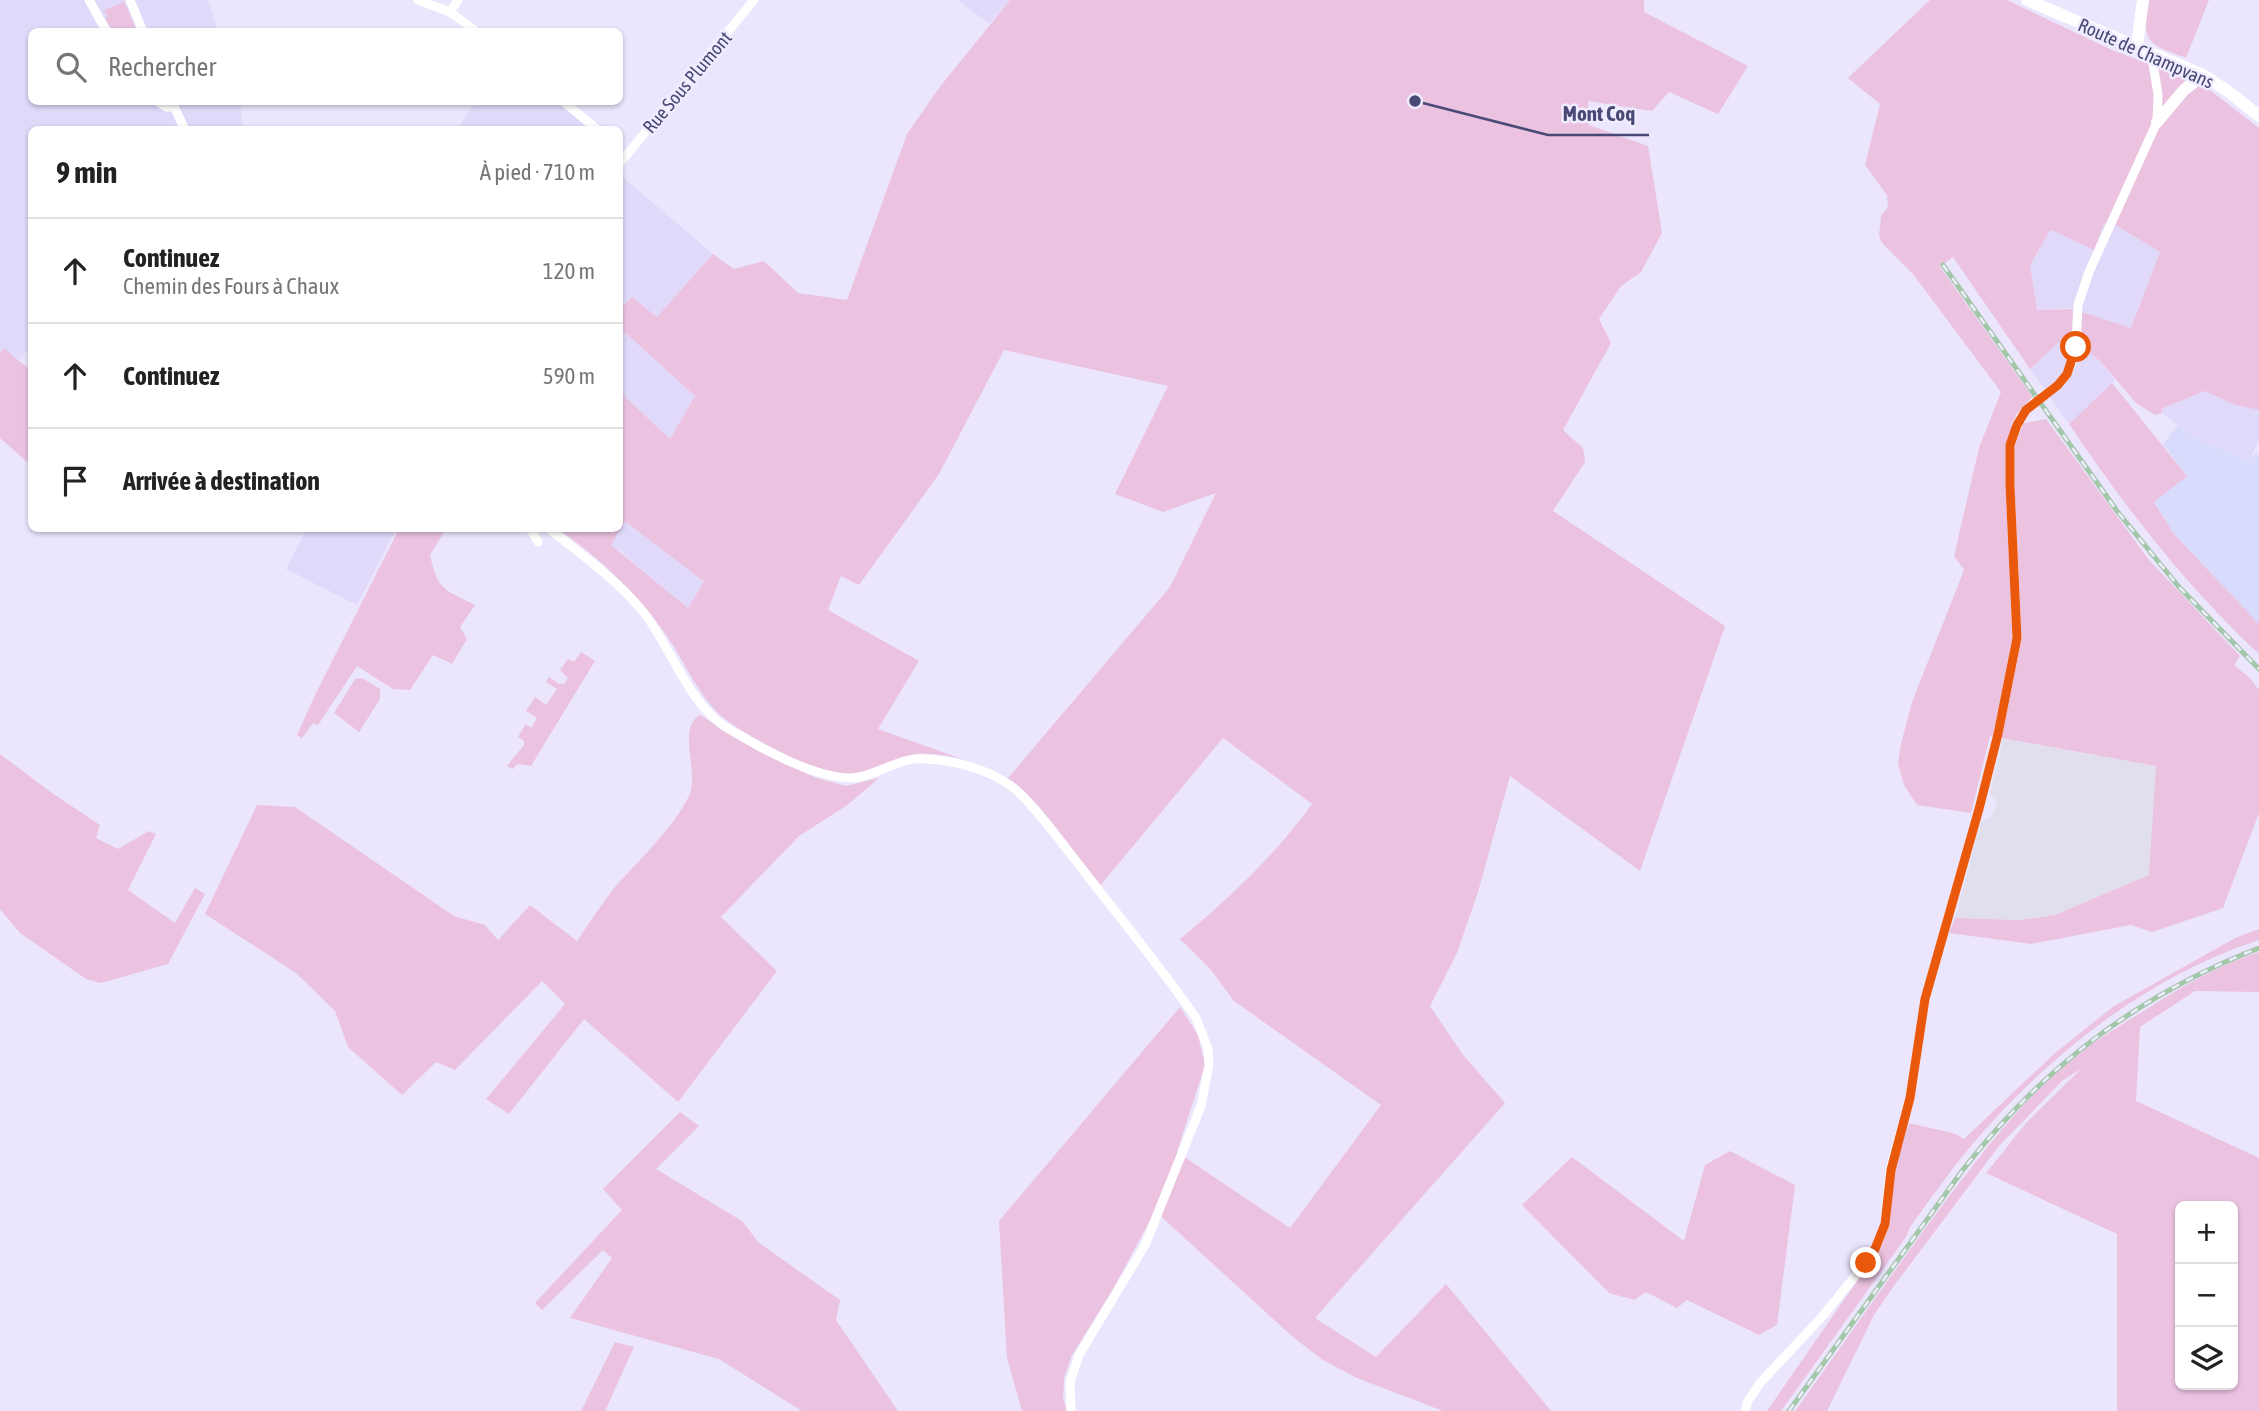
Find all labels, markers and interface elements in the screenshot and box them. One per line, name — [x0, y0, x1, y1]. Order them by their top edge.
street label: Route de Champvans — [2075, 13, 2217, 93]
street label: Rue Sous Plumont — [638, 27, 736, 137]
search box — [28, 28, 623, 105]
icon: search — [52, 48, 90, 86]
text: Rechercher — [108, 52, 216, 82]
callout: Mont Coq — [1548, 93, 1649, 135]
text: Mont Coq — [1563, 101, 1635, 125]
text: 9 min — [56, 155, 117, 189]
text: À pied · 710 m — [480, 159, 595, 185]
text: Continuez — [123, 243, 219, 273]
icon: ahead — [56, 252, 94, 290]
text: 120 m — [543, 258, 595, 284]
text: Chemin des Fours à Chaux — [123, 273, 339, 299]
route start — [2060, 331, 2091, 362]
icon: ahead — [56, 357, 94, 395]
text: Continuez — [123, 361, 219, 391]
text: 590 m — [543, 363, 595, 389]
icon: arrive — [56, 462, 94, 500]
text: Arrivée à destination — [123, 466, 320, 496]
map controls — [2175, 1201, 2238, 1390]
button: + — [2175, 1201, 2238, 1264]
route end — [1850, 1247, 1881, 1278]
button: − — [2175, 1264, 2238, 1327]
button: layers — [2175, 1327, 2238, 1390]

